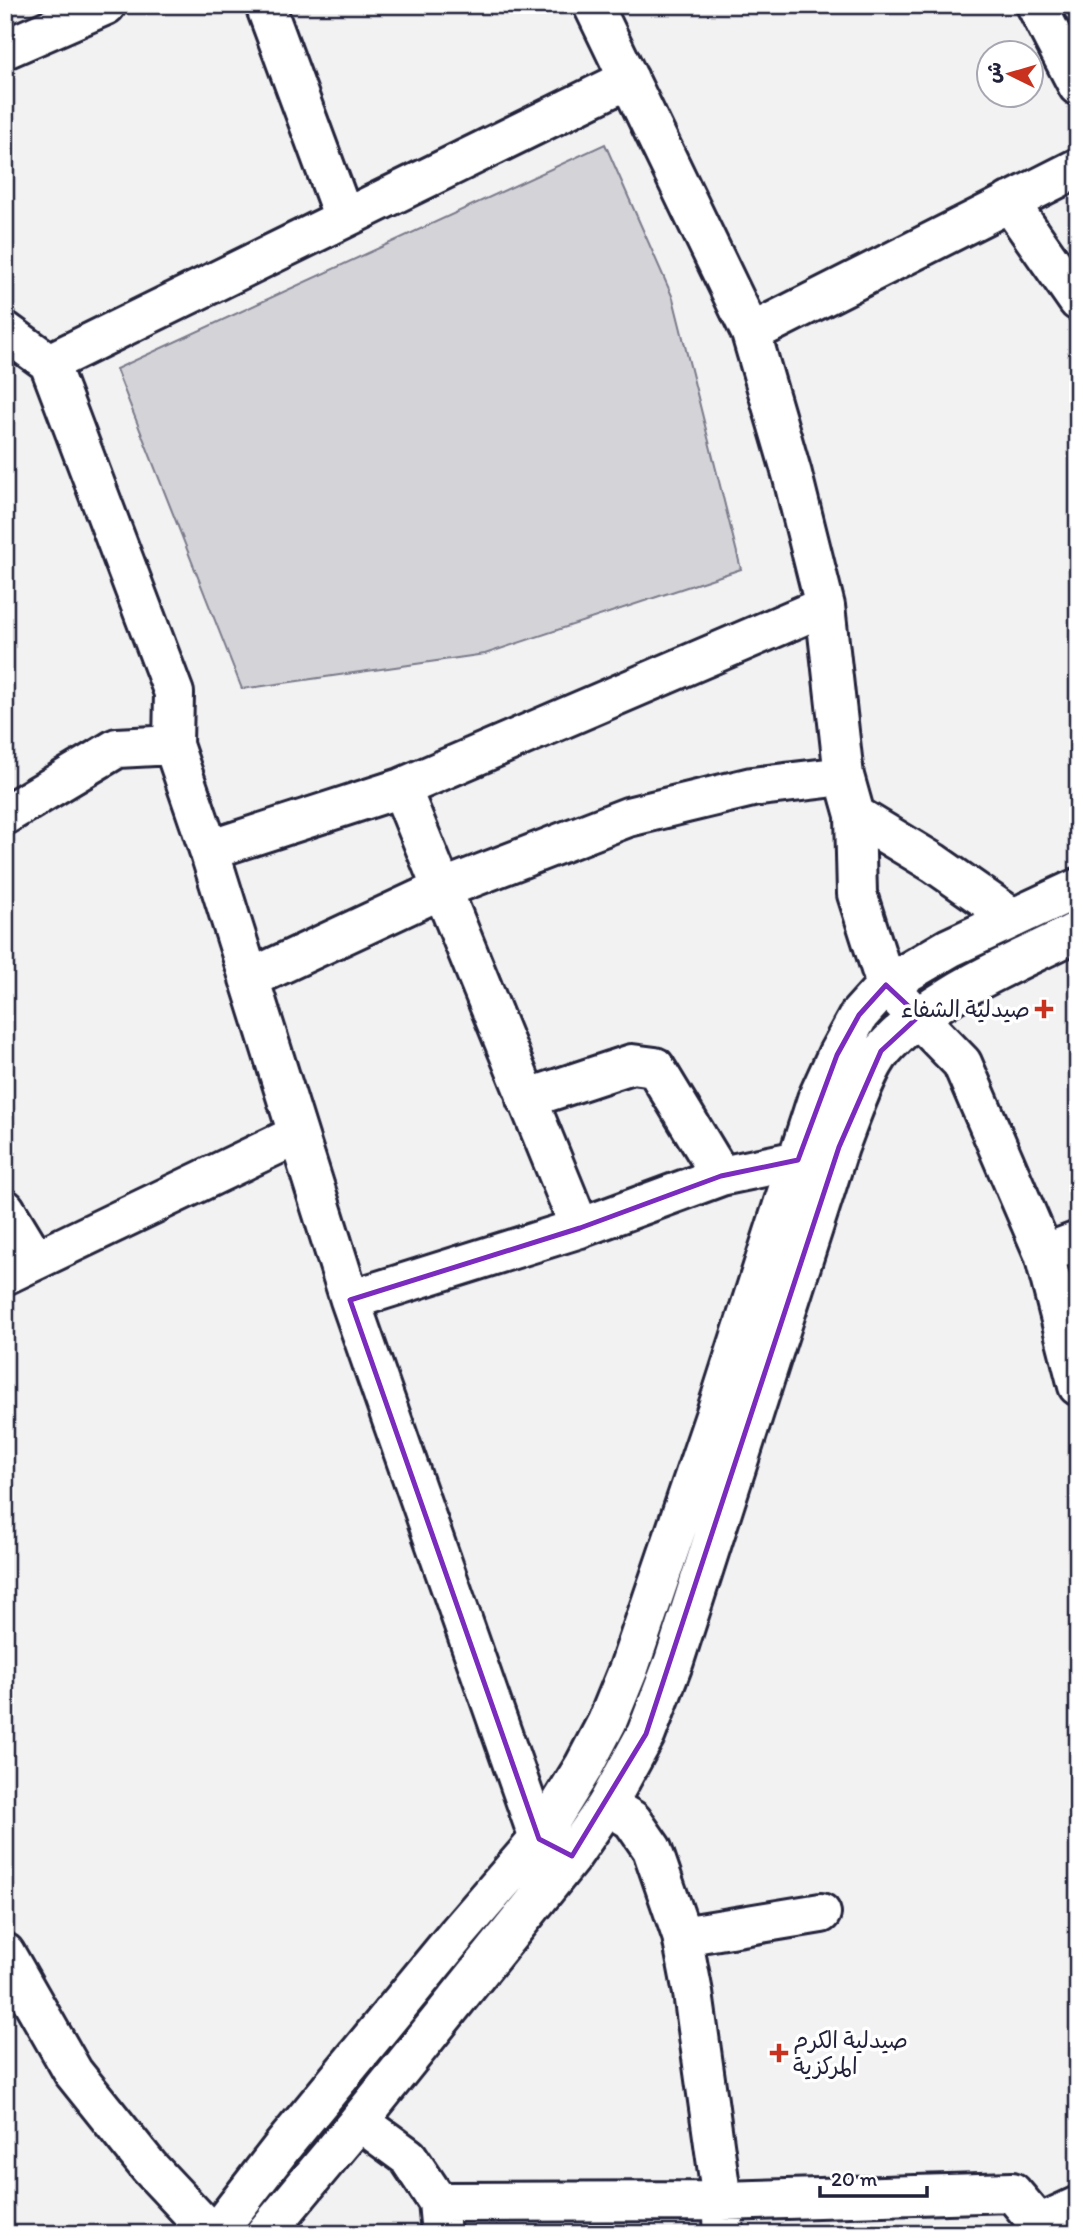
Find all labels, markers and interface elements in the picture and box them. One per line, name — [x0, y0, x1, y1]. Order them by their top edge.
north arrow — [974, 38, 1044, 108]
text: ش — [981, 61, 1006, 84]
place label: صيدلية الشفاء — [901, 995, 1030, 1023]
marker: صيدلية الشفاء — [1036, 1001, 1052, 1017]
place label: صيدلية الكرم المركزية — [793, 2026, 908, 2080]
marker: صيدلية الكرم المركزية — [771, 2045, 787, 2061]
scale bar — [820, 2155, 927, 2199]
text: 20 m — [831, 2166, 878, 2191]

